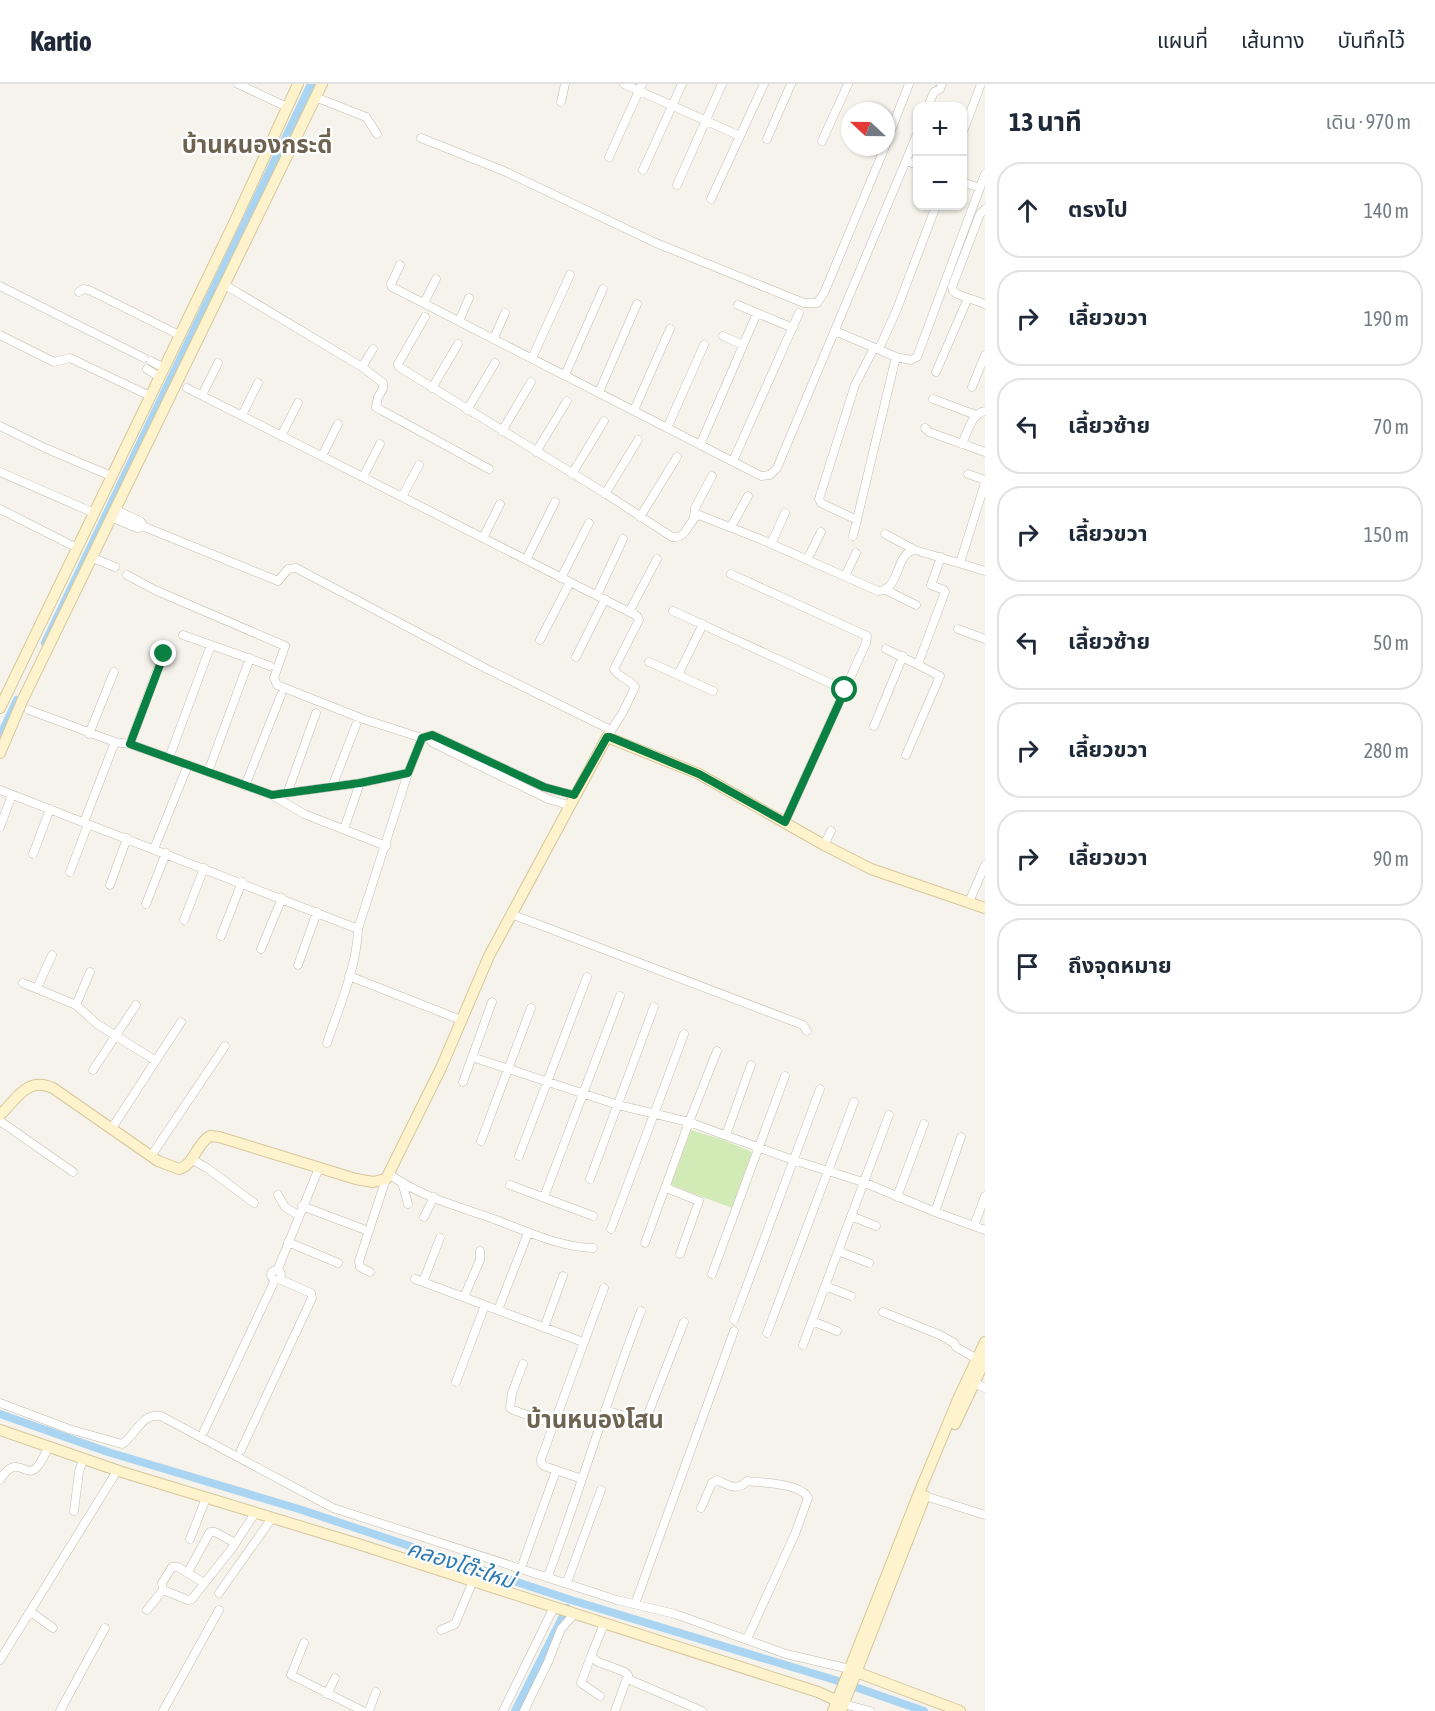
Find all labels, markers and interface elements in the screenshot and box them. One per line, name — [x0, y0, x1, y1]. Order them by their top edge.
text: Kartio — [30, 25, 92, 57]
text: แผนที่ — [1157, 28, 1208, 52]
text: เส้นทาง — [1241, 28, 1305, 52]
text: บันทึกไว้ — [1338, 28, 1405, 52]
north arrow — [841, 102, 895, 156]
map controls — [913, 102, 967, 210]
button: + — [913, 102, 967, 156]
text: 13 นาที — [1009, 107, 1082, 137]
text: เดิน · 970 m — [1326, 110, 1411, 133]
district label: บ้านหนองกระดี่ — [182, 128, 332, 158]
button: − — [913, 156, 967, 210]
icon: ahead — [1011, 194, 1044, 227]
text: ตรงไป — [1068, 196, 1128, 222]
text: 140 m — [1364, 199, 1409, 222]
icon: right — [1011, 302, 1044, 335]
text: เลี้ยวขวา — [1068, 304, 1148, 330]
text: 190 m — [1364, 307, 1409, 330]
icon: left — [1011, 410, 1044, 443]
text: เลี้ยวซ้าย — [1068, 412, 1150, 438]
text: 70 m — [1373, 415, 1409, 438]
icon: right — [1011, 518, 1044, 551]
text: เลี้ยวขวา — [1068, 520, 1148, 546]
text: 150 m — [1364, 523, 1409, 546]
icon: left — [1011, 626, 1044, 659]
text: เลี้ยวซ้าย — [1068, 628, 1150, 654]
text: 50 m — [1373, 631, 1409, 654]
route end — [150, 640, 176, 666]
route start — [831, 676, 857, 702]
icon: right — [1011, 734, 1044, 767]
text: เลี้ยวขวา — [1068, 736, 1148, 762]
text: 280 m — [1364, 739, 1409, 762]
icon: right — [1011, 842, 1044, 875]
text: เลี้ยวขวา — [1068, 844, 1148, 870]
text: 90 m — [1373, 847, 1409, 870]
icon: arrive — [1011, 950, 1044, 983]
text: ถึงจุดหมาย — [1068, 952, 1172, 978]
district label: บ้านหนองโสน — [526, 1406, 664, 1433]
water label: คลองโต๊ะใหม่ — [404, 1534, 521, 1595]

